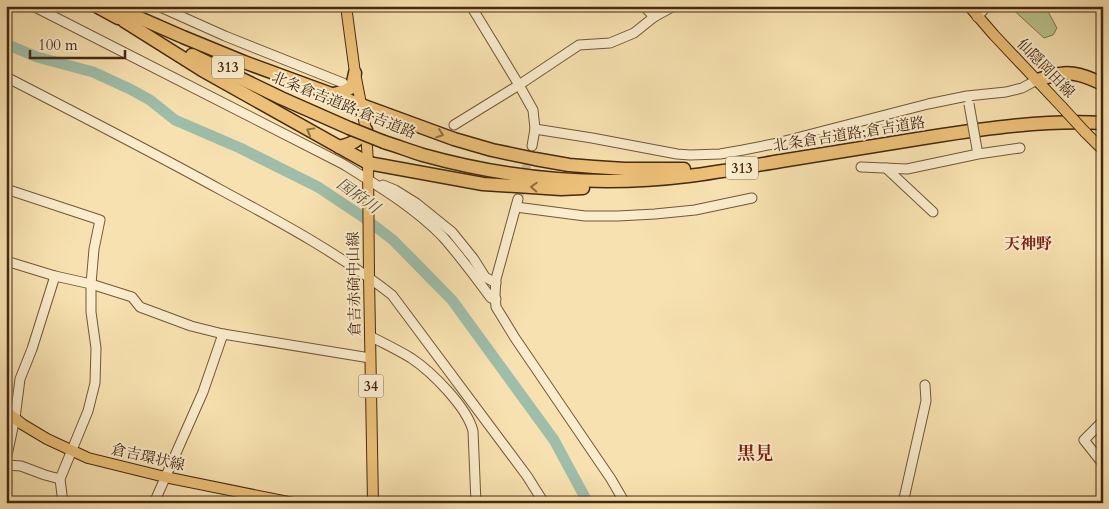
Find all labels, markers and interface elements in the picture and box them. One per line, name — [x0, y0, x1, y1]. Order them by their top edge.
scale bar — [30, 28, 125, 60]
street label: 仙隠岡田線 — [1013, 34, 1079, 102]
text: 100 m — [38, 35, 78, 55]
road number: 313 — [212, 56, 244, 78]
street label: 北条倉吉道路;倉吉道路 — [269, 67, 419, 143]
street label: 北条倉吉道路;倉吉道路 — [771, 112, 927, 156]
one-way arrow — [306, 127, 315, 137]
one-way arrow — [436, 128, 444, 138]
road number: 313 — [726, 156, 758, 180]
water label: 国府川 — [332, 173, 386, 220]
one-way arrow — [530, 182, 538, 193]
street label: 倉吉赤碕中山線 — [343, 231, 365, 337]
district label: 天神野 — [1004, 233, 1052, 255]
road number: 34 — [358, 374, 384, 398]
street label: 倉吉環状線 — [109, 439, 187, 475]
district label: 黒見 — [737, 441, 773, 466]

